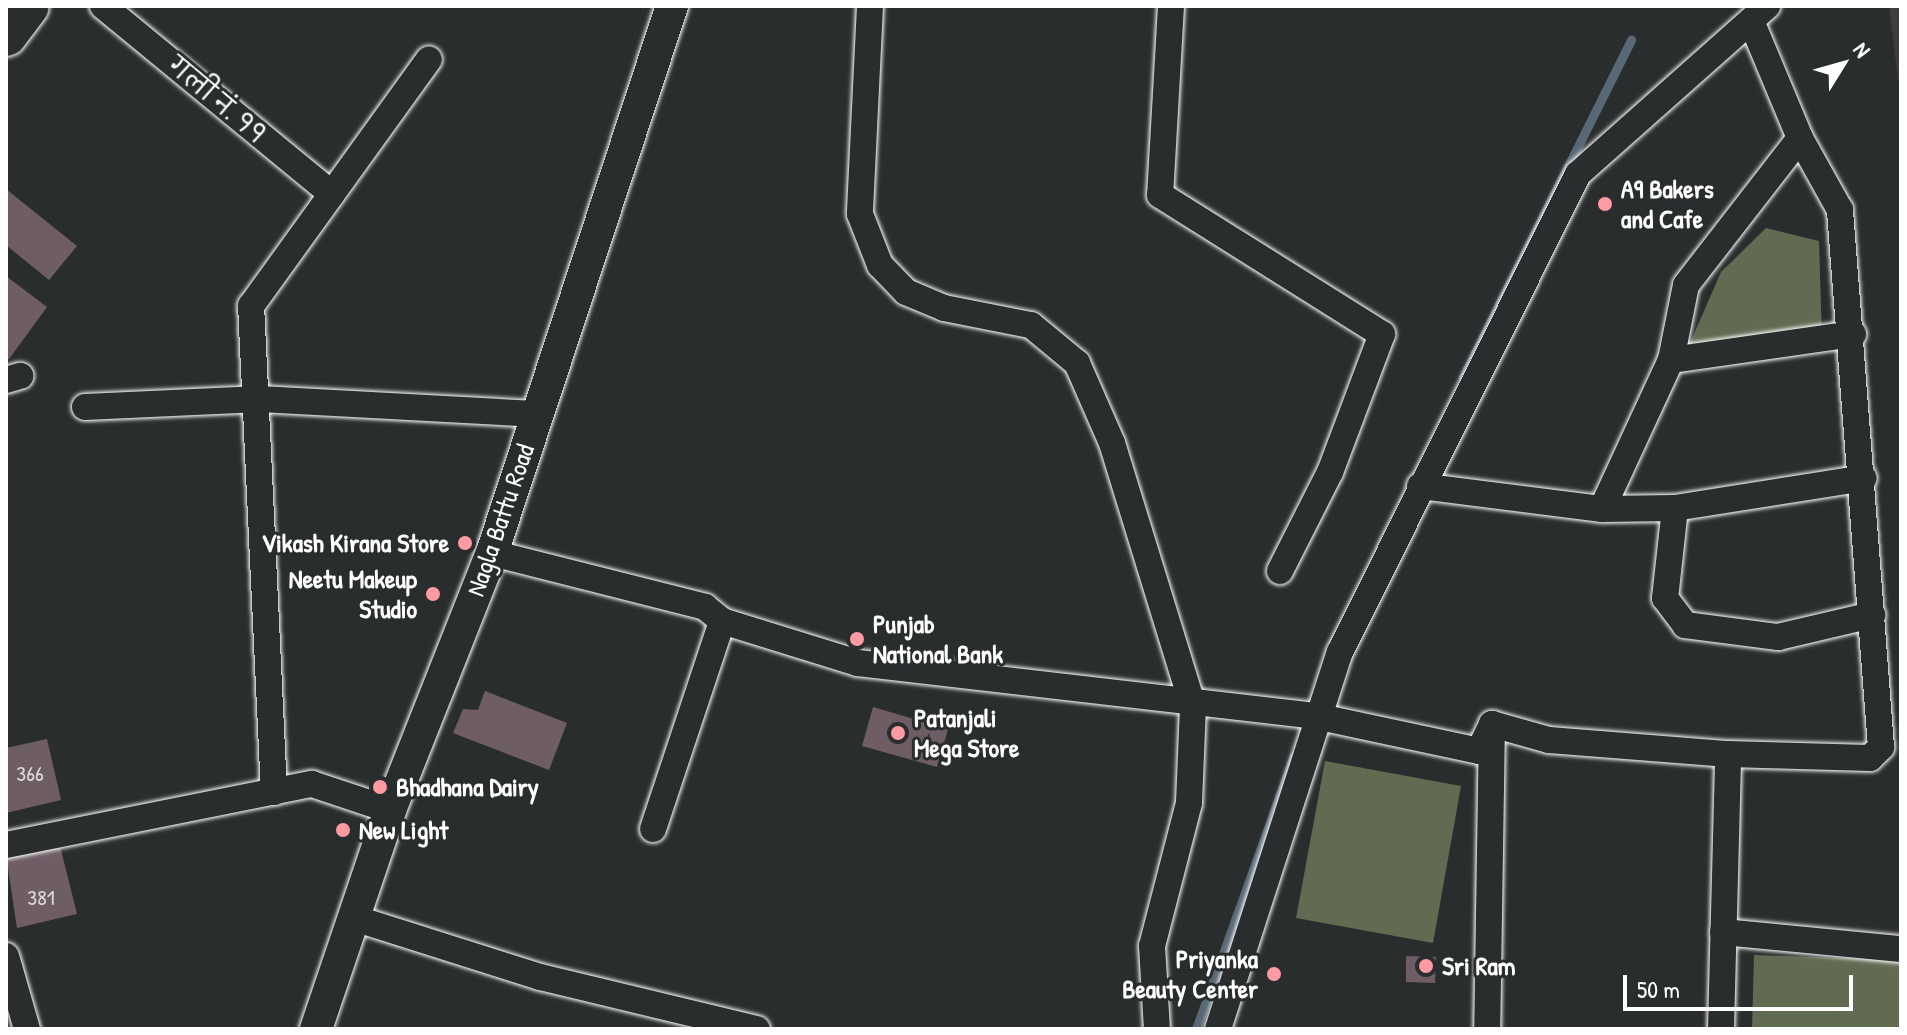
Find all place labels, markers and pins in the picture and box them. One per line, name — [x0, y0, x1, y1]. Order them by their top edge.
place label: A9 Bakers and Cafe — [1621, 173, 1714, 234]
marker: A9 Bakers and Cafe — [1596, 195, 1614, 213]
place label: Vikash Kirana Store — [261, 527, 449, 559]
marker: Vikash Kirana Store — [456, 534, 474, 552]
place label: Neetu Makeup Studio — [289, 563, 417, 624]
marker: Neetu Makeup Studio — [424, 585, 442, 603]
place label: Punjab National Bank — [873, 608, 1003, 670]
marker: Punjab National Bank — [848, 630, 866, 648]
place label: Patanjali Mega Store — [914, 702, 1019, 764]
marker: Patanjali Mega Store — [889, 724, 907, 742]
place label: Bhadhana Dairy — [396, 771, 539, 803]
marker: Bhadhana Dairy — [371, 778, 389, 796]
place label: New Light — [359, 814, 448, 846]
marker: New Light — [334, 821, 352, 839]
place label: Priyanka Beauty Center — [1122, 943, 1258, 1004]
place label: Sri Ram — [1442, 950, 1515, 982]
marker: Sri Ram — [1417, 957, 1435, 975]
marker: Priyanka Beauty Center — [1265, 965, 1283, 983]

